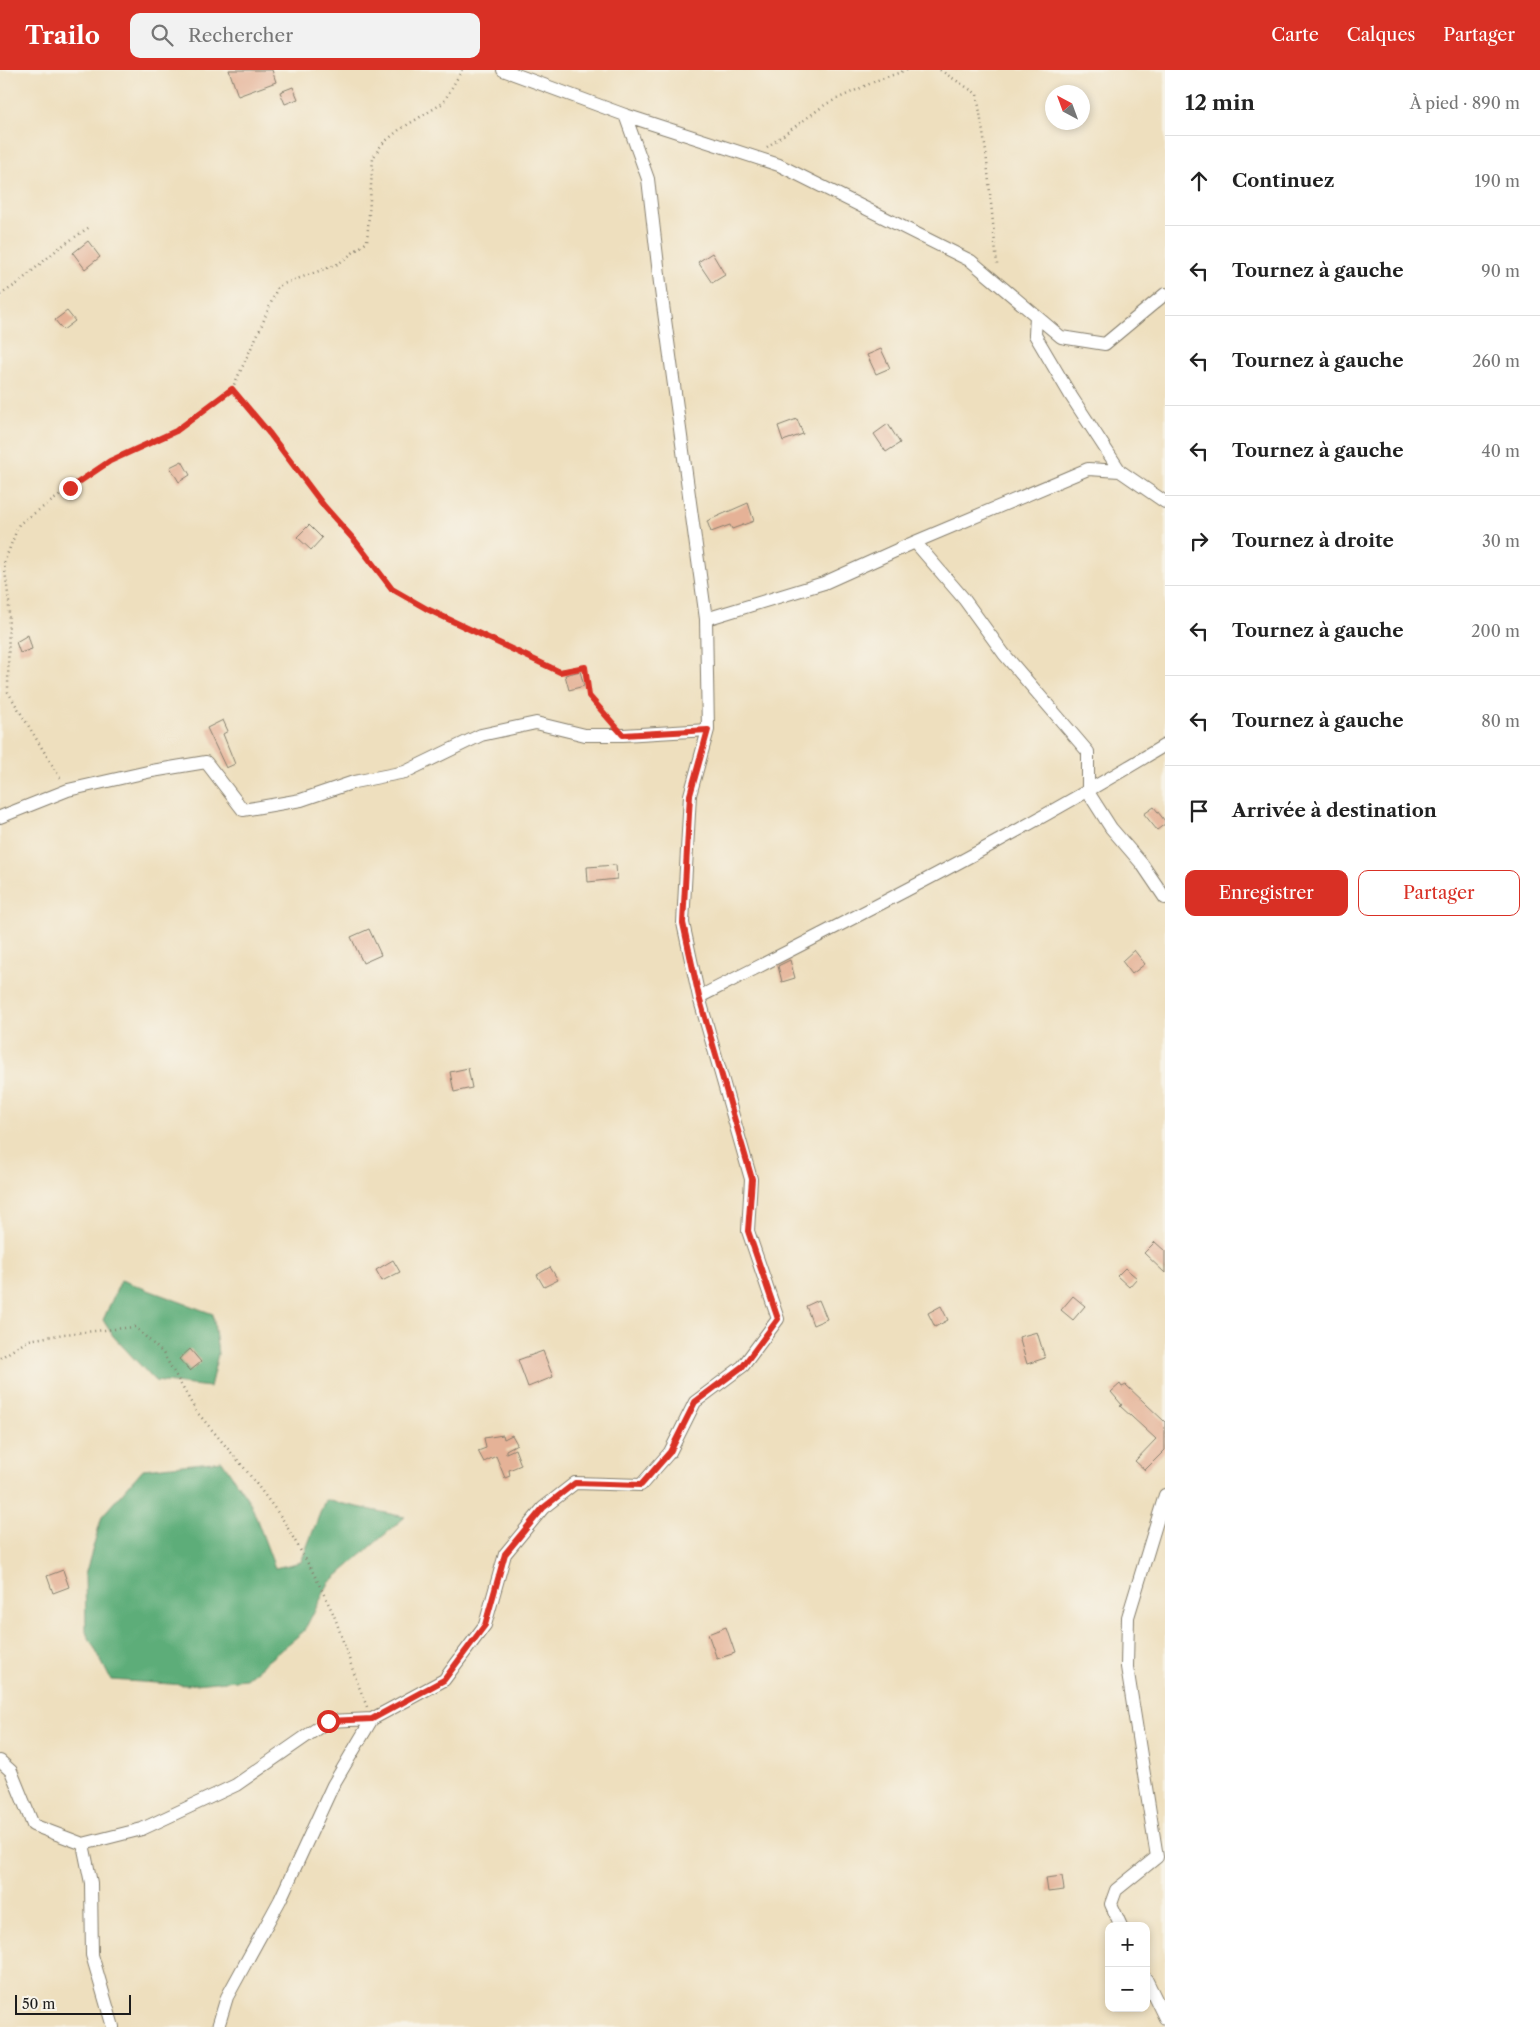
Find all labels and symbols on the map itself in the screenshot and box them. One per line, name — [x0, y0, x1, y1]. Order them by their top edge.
north arrow — [1045, 85, 1090, 130]
route end — [59, 477, 82, 500]
route start — [317, 1710, 340, 1733]
scale bar — [15, 1992, 131, 2015]

